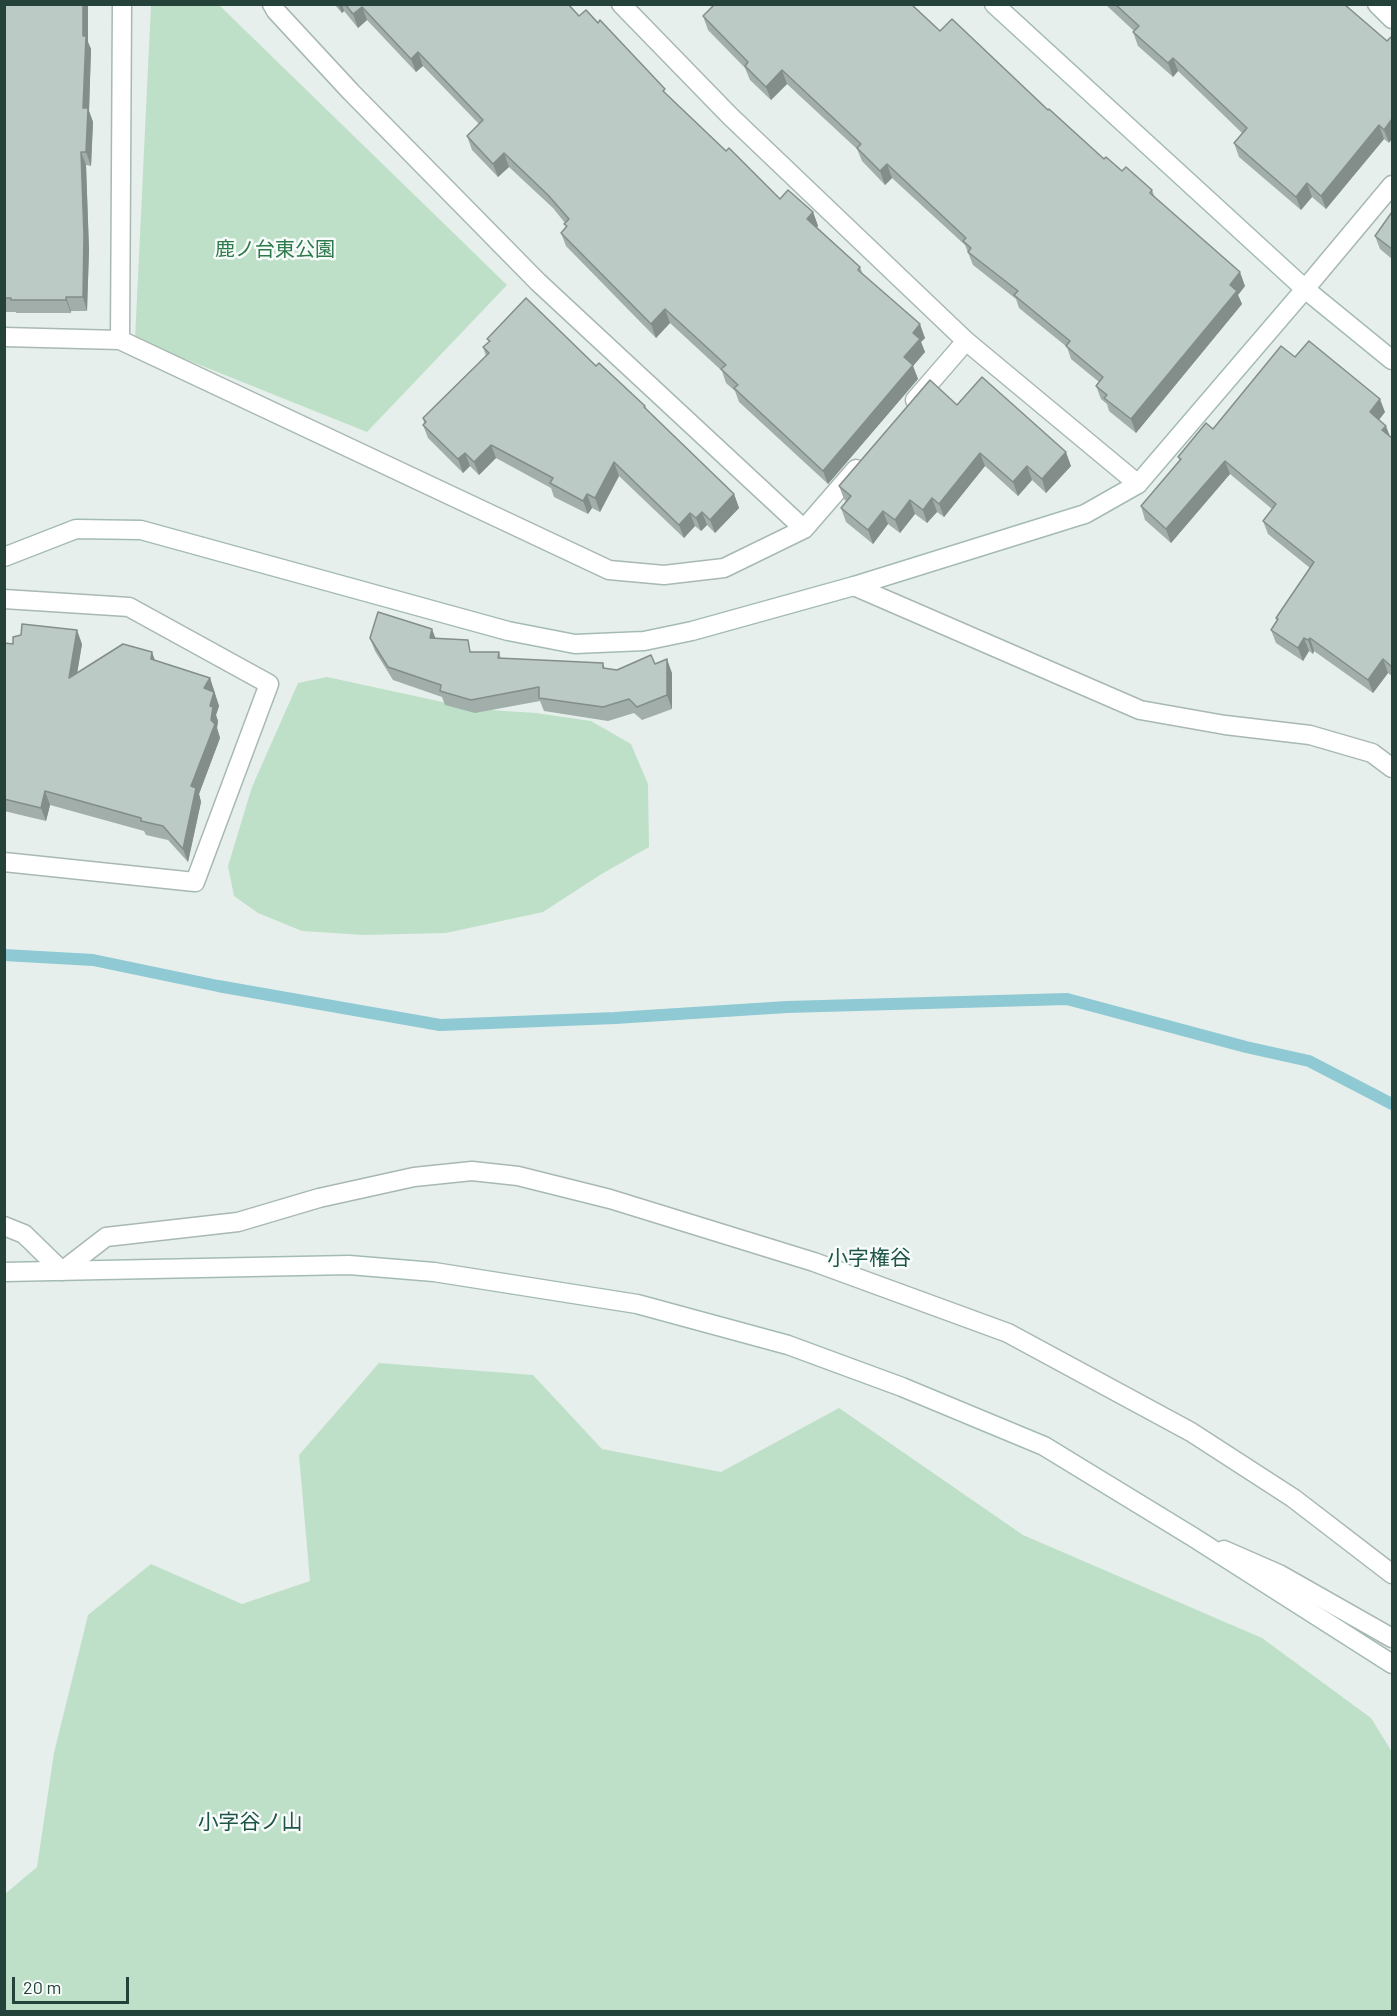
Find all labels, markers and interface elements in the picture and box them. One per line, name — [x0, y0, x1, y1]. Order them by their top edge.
park label: 鹿ノ台東公園 — [215, 237, 335, 261]
district label: 小字権谷 — [827, 1245, 911, 1271]
district label: 小字谷ノ山 — [198, 1809, 302, 1835]
scale bar — [15, 1965, 132, 2003]
text: 20 m — [23, 1976, 61, 1998]

